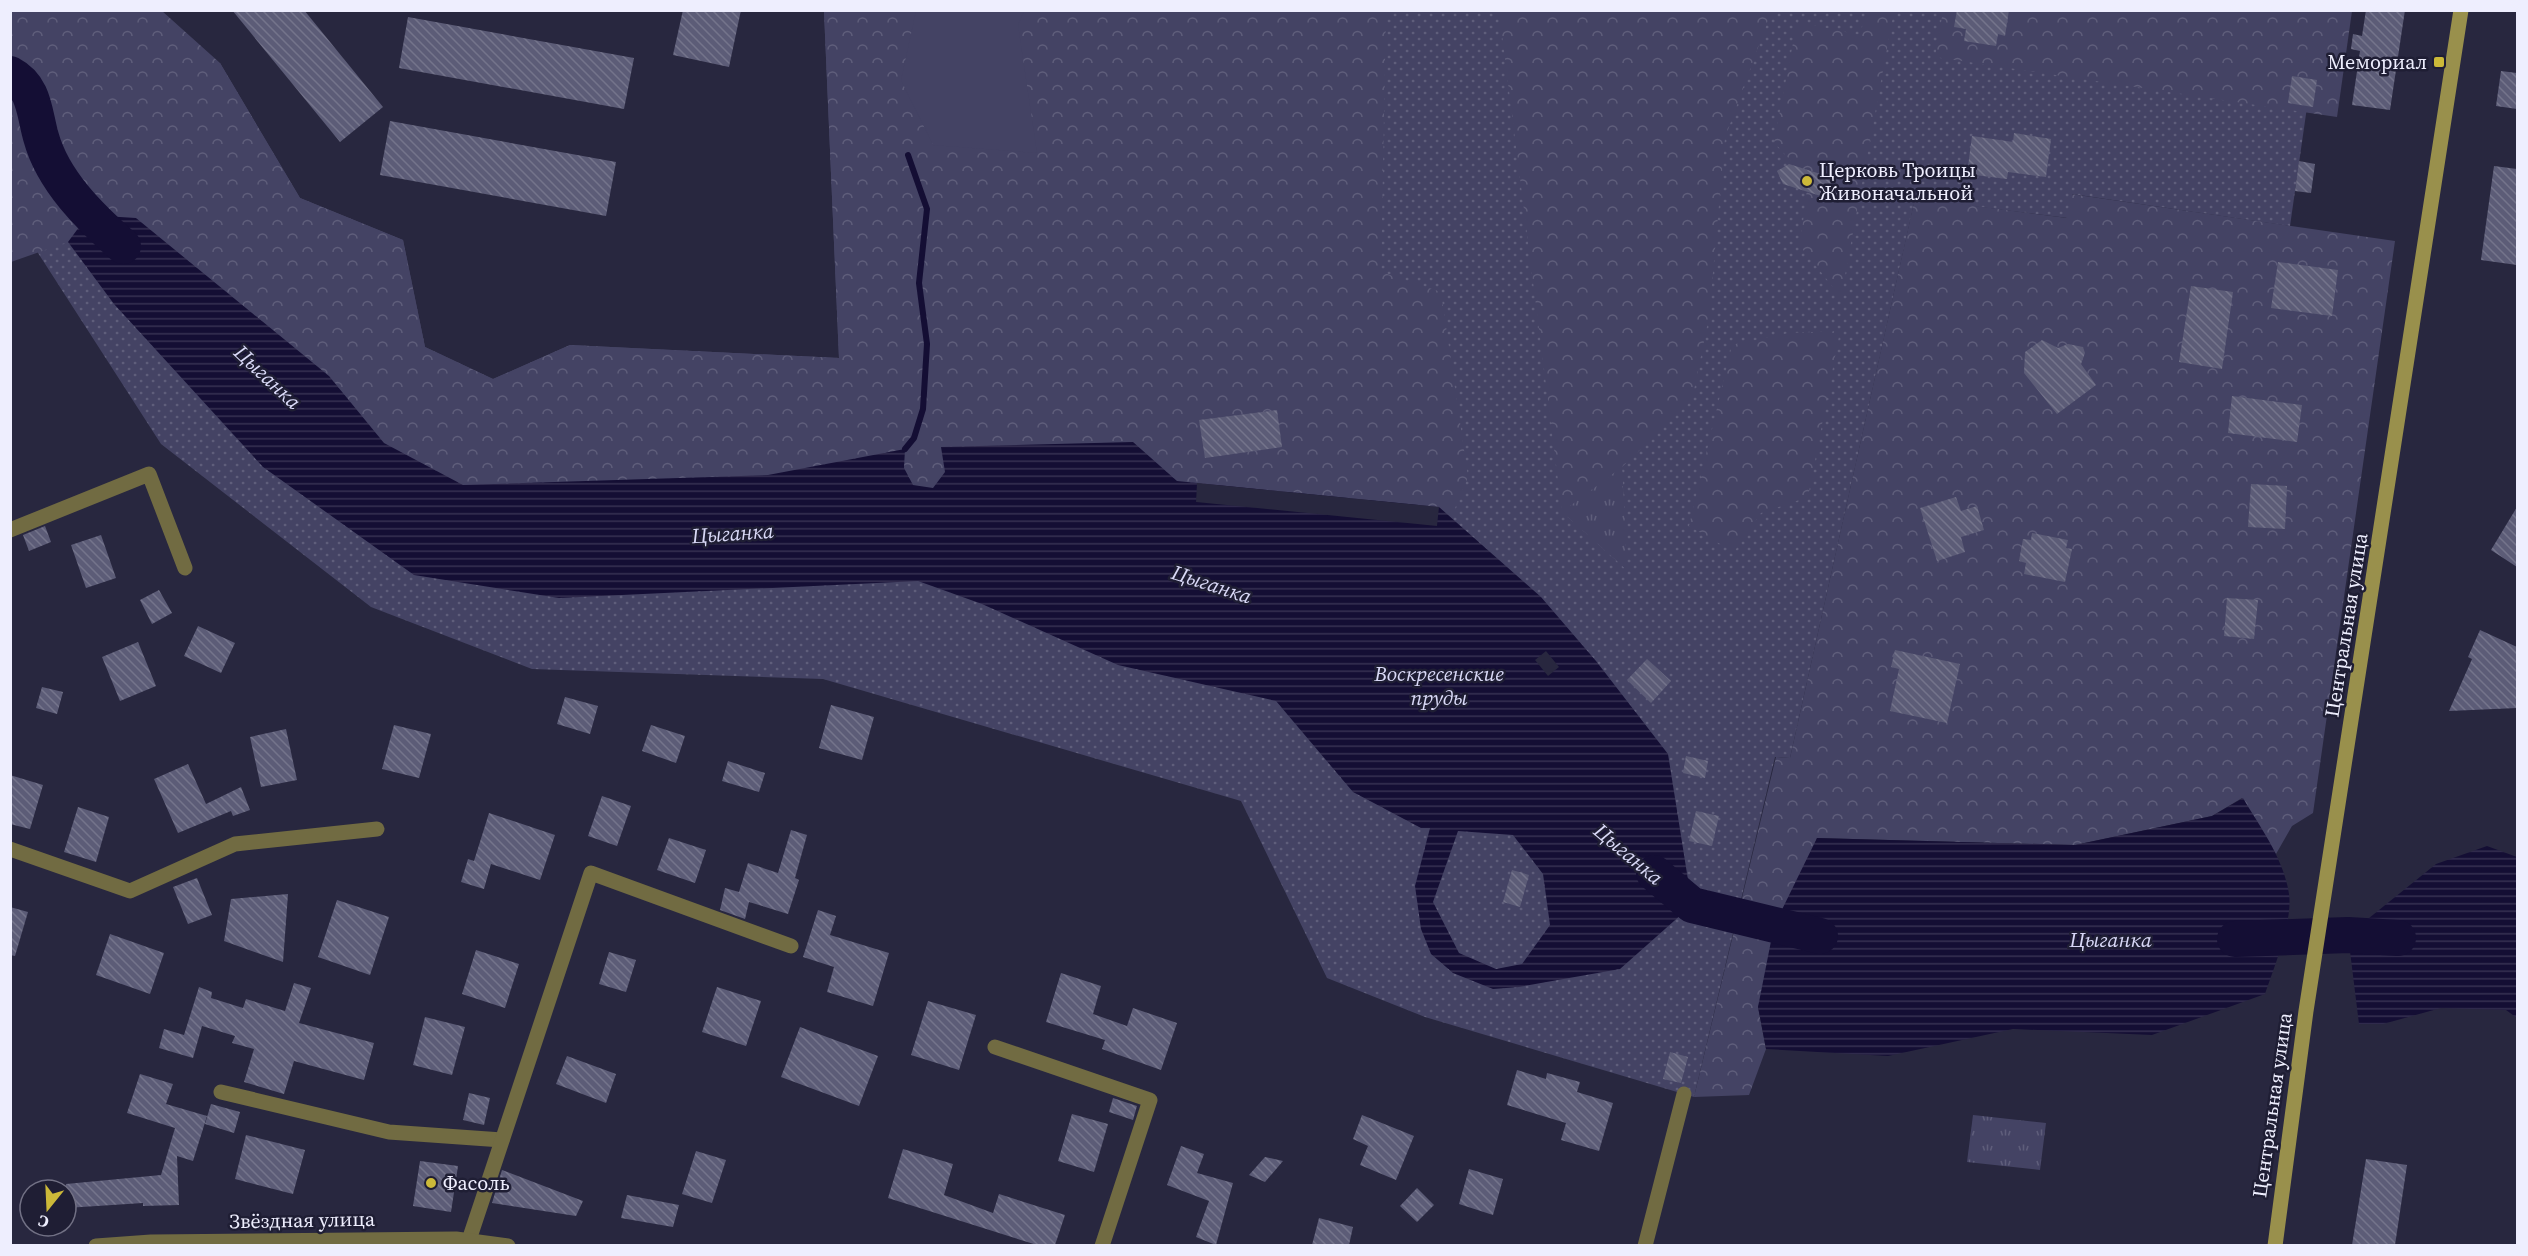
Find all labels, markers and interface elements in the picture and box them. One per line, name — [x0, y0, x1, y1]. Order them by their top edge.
place label: Мемориал — [2327, 48, 2427, 76]
marker: Мемориал — [2432, 55, 2446, 69]
place label: Церковь Троицы Живоначальной — [1819, 156, 1976, 207]
marker: Церковь Троицы Живоначальной — [1800, 174, 1814, 188]
water label: Цыганка — [227, 338, 308, 416]
water label: Цыганка — [690, 516, 775, 550]
street label: Центральная улица — [2318, 530, 2375, 719]
water label: Цыганка — [1168, 557, 1255, 610]
water label: Воскресенские пруды — [1373, 659, 1504, 712]
water label: Цыганка — [1588, 816, 1670, 891]
water label: Цыганка — [2069, 925, 2152, 954]
street label: Центральная улица — [2245, 1010, 2299, 1199]
place label: Фасоль — [443, 1169, 510, 1197]
marker: Фасоль — [424, 1176, 438, 1190]
north arrow — [18, 1178, 78, 1238]
street label: Звёздная улица — [229, 1205, 376, 1235]
text: С — [35, 1210, 51, 1234]

